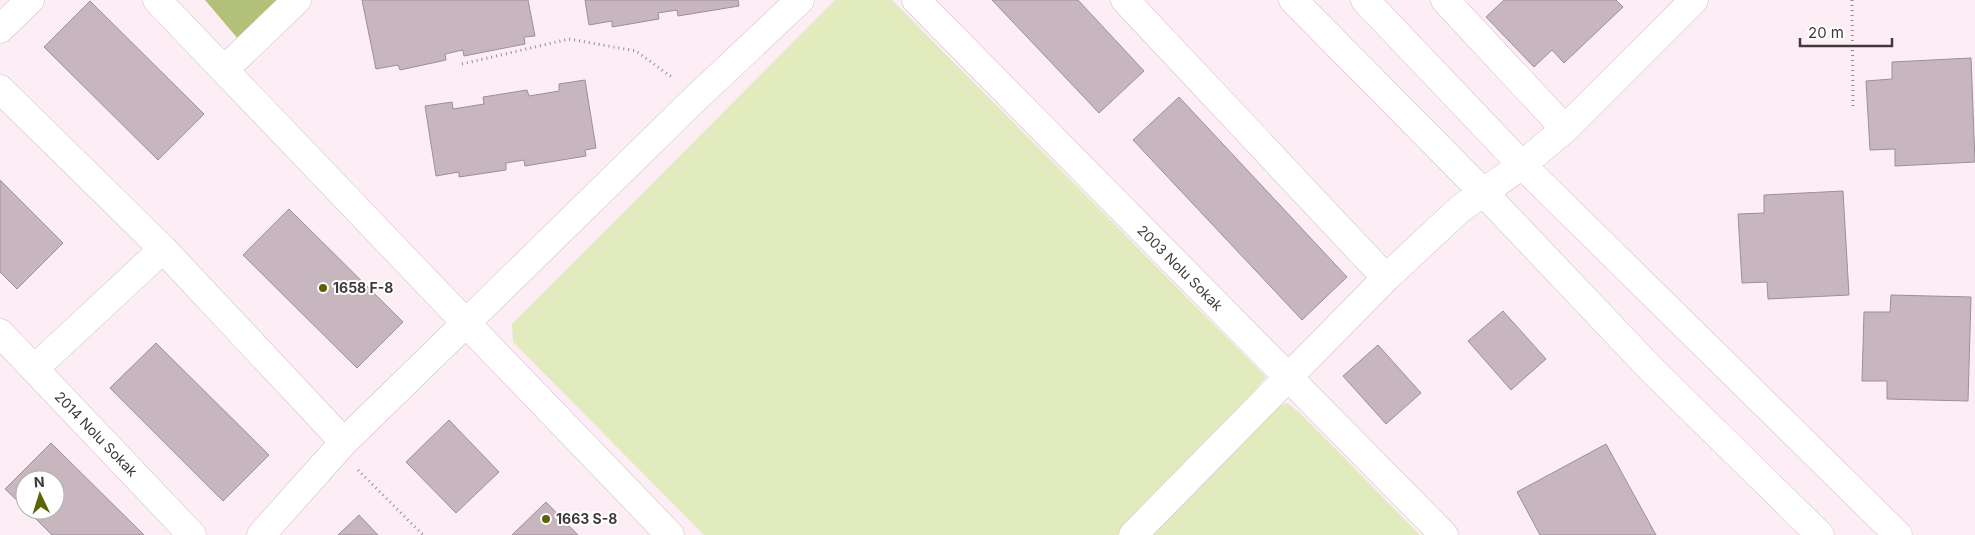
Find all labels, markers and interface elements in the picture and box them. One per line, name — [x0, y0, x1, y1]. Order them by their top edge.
scale bar — [1800, 15, 1892, 47]
text: 20 m — [1808, 23, 1844, 42]
street label: 2003 Nolu Sokak — [1134, 221, 1227, 314]
place label: 1658 F-8 — [333, 279, 393, 296]
marker: 1658 F-8 — [317, 282, 329, 294]
street label: 2014 Nolu Sokak — [52, 388, 141, 480]
north arrow — [15, 470, 65, 520]
text: N — [33, 473, 45, 490]
place label: 1663 S-8 — [556, 510, 617, 527]
marker: 1663 S-8 — [540, 513, 552, 525]

